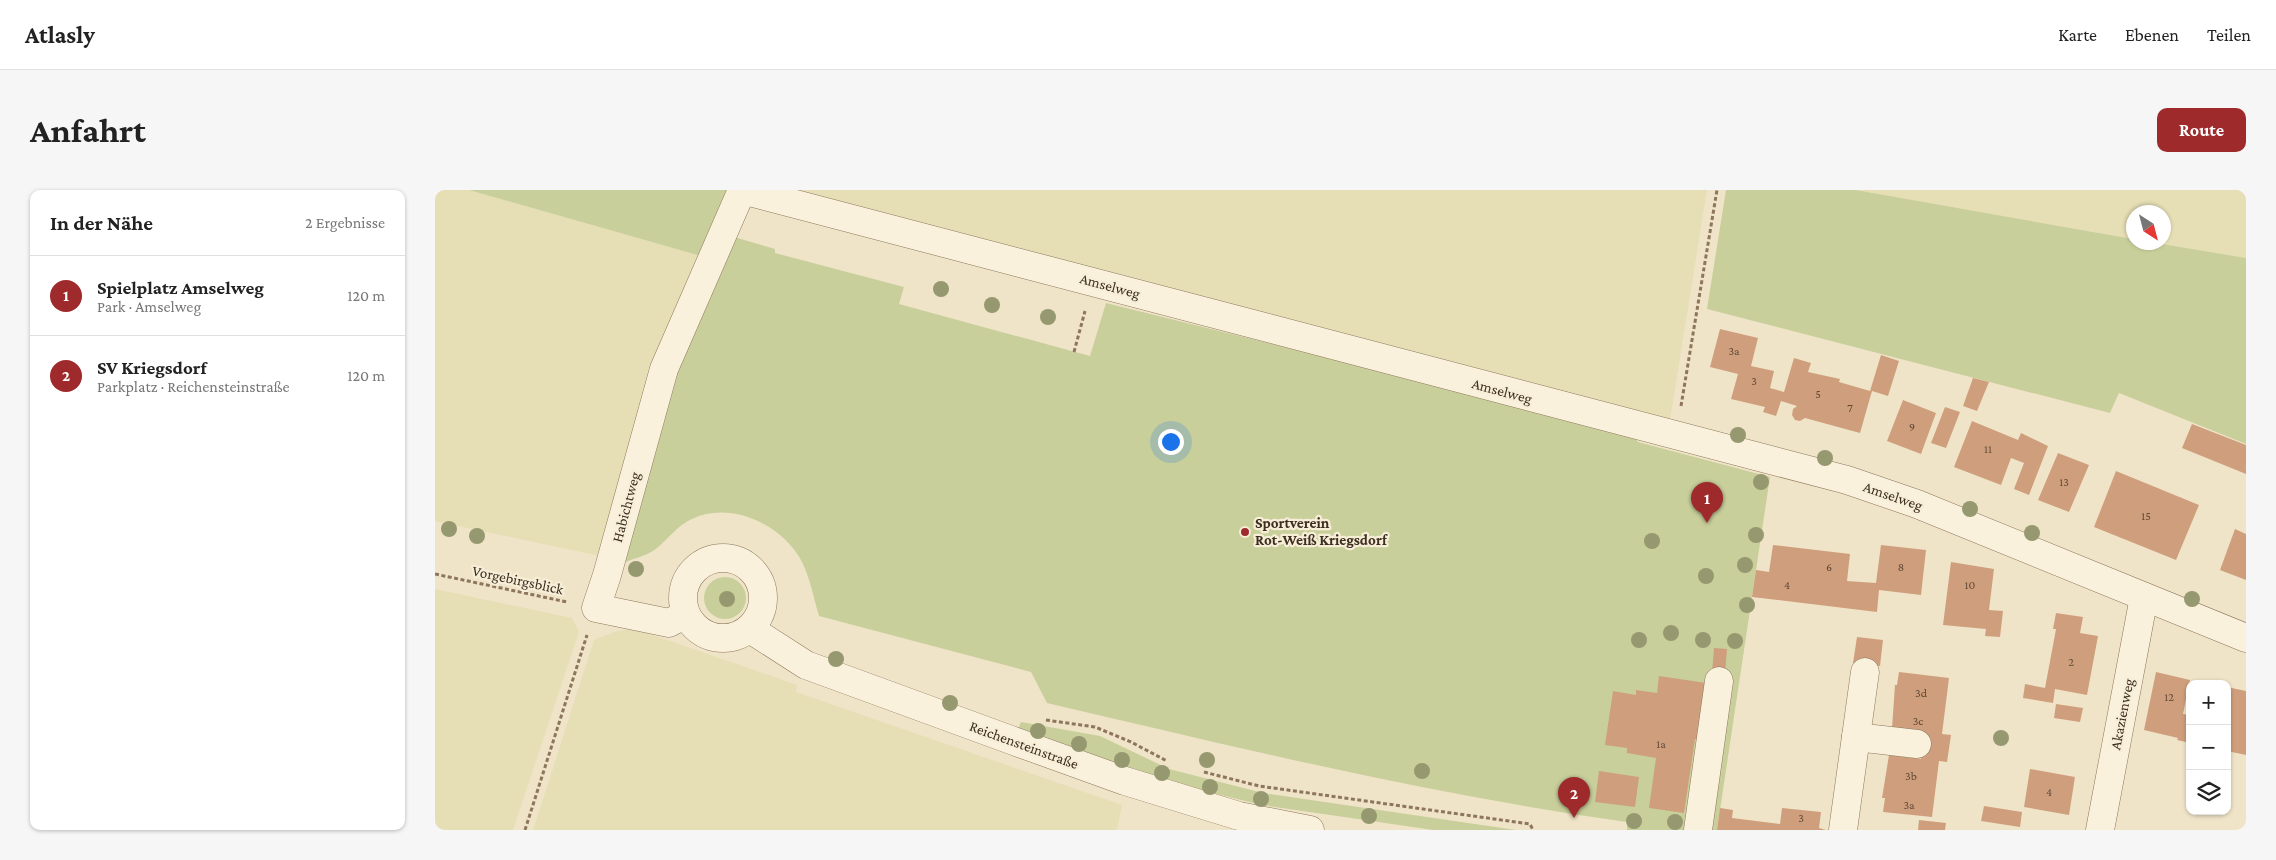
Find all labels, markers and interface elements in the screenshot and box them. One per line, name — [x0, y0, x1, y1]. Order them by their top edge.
text: Atlasly — [25, 21, 95, 48]
text: Karte — [2058, 25, 2097, 45]
text: Ebenen — [2125, 25, 2179, 45]
text: Teilen — [2207, 25, 2251, 45]
button: Route — [2157, 108, 2246, 152]
text: Anfahrt — [30, 111, 146, 150]
north arrow — [2126, 205, 2171, 250]
text: In der Nähe — [50, 211, 153, 235]
text: 2 Ergebnisse — [305, 214, 385, 231]
street label: Amselweg — [1078, 270, 1142, 303]
text: Spielplatz Amselweg — [97, 277, 264, 298]
text: 1 — [63, 287, 69, 304]
text: 120 m — [347, 287, 385, 304]
text: Park · Amselweg — [97, 298, 201, 315]
house number: 3a — [1728, 344, 1740, 358]
text: SV Kriegsdorf — [97, 357, 207, 378]
text: 2 — [62, 367, 70, 384]
text: 120 m — [347, 367, 385, 384]
house number: 3 — [1751, 374, 1757, 388]
street label: Amselweg — [1470, 375, 1534, 408]
text: Parkplatz · Reichensteinstraße — [97, 378, 290, 395]
house number: 5 — [1815, 387, 1821, 401]
house number: 7 — [1847, 401, 1853, 415]
house number: 9 — [1909, 420, 1915, 434]
your location — [1158, 429, 1184, 455]
house number: 11 — [1984, 442, 1992, 456]
street label: Habichtweg — [609, 470, 644, 544]
house number: 13 — [2059, 475, 2069, 489]
street label: Amselweg — [1861, 478, 1925, 515]
pin: 1 — [1691, 482, 1723, 523]
house number: 15 — [2141, 509, 2151, 523]
place label: Sportverein Rot-Weiß Kriegsdorf — [1255, 515, 1388, 548]
marker: Sportverein Rot-Weiß Kriegsdorf — [1239, 526, 1251, 538]
house number: 6 — [1826, 560, 1832, 574]
house number: 8 — [1898, 560, 1904, 574]
street label: Vorgebirgsblick — [471, 563, 566, 599]
house number: 4 — [1784, 578, 1790, 592]
house number: 10 — [1965, 578, 1976, 592]
house number: 2 — [2068, 655, 2074, 669]
street label: Akazienweg — [2107, 677, 2138, 751]
map controls — [2186, 680, 2231, 815]
button: + — [2186, 680, 2231, 725]
house number: 3d — [1915, 686, 1928, 700]
house number: 12 — [2164, 690, 2174, 704]
house number: 3c — [1913, 714, 1923, 728]
street label: Reichensteinstraße — [967, 718, 1081, 772]
button: − — [2186, 725, 2231, 770]
house number: 1a — [1656, 737, 1666, 751]
house number: 3b — [1905, 769, 1917, 783]
button: layers — [2186, 770, 2231, 815]
pin: 2 — [1558, 777, 1590, 818]
house number: 4 — [2046, 785, 2052, 799]
house number: 3a — [1903, 798, 1915, 812]
house number: 3 — [1798, 811, 1804, 825]

